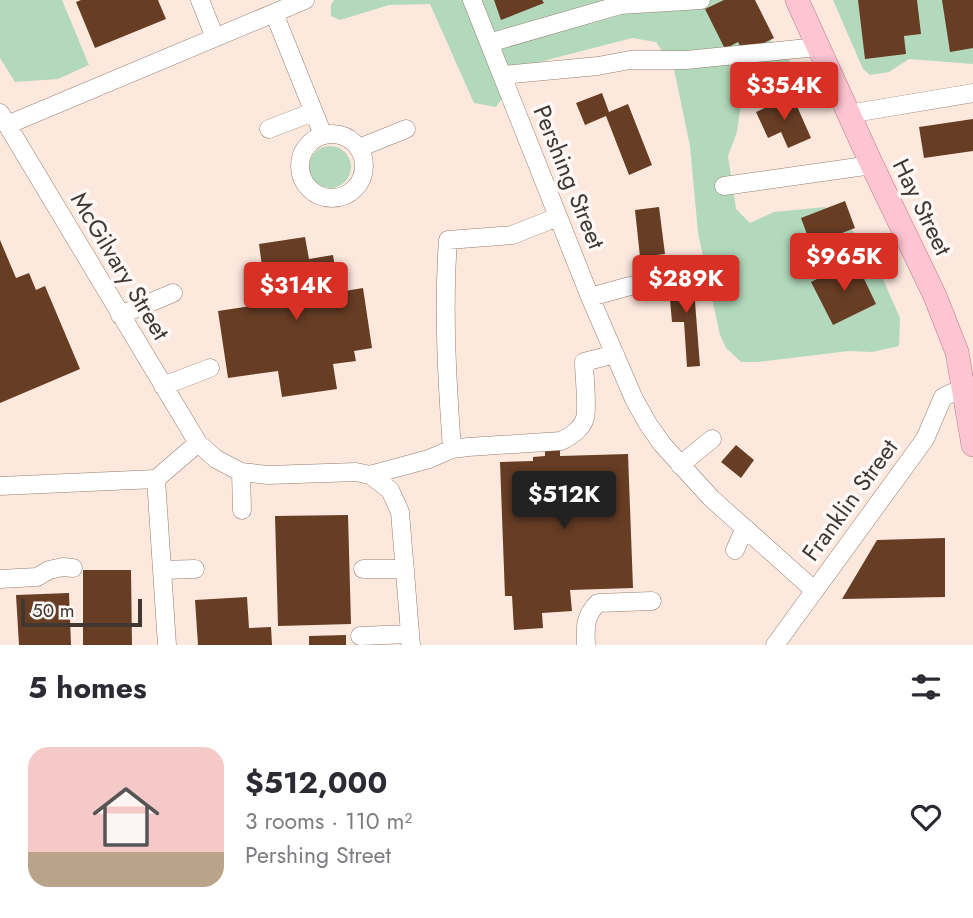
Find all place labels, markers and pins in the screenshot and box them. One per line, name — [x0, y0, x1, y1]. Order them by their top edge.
pin: $354K — [735, 62, 833, 122]
pin: $965K — [795, 233, 893, 293]
pin: $289K — [637, 256, 735, 315]
pin: $314K — [247, 262, 345, 322]
pin: $512K — [515, 472, 613, 531]

